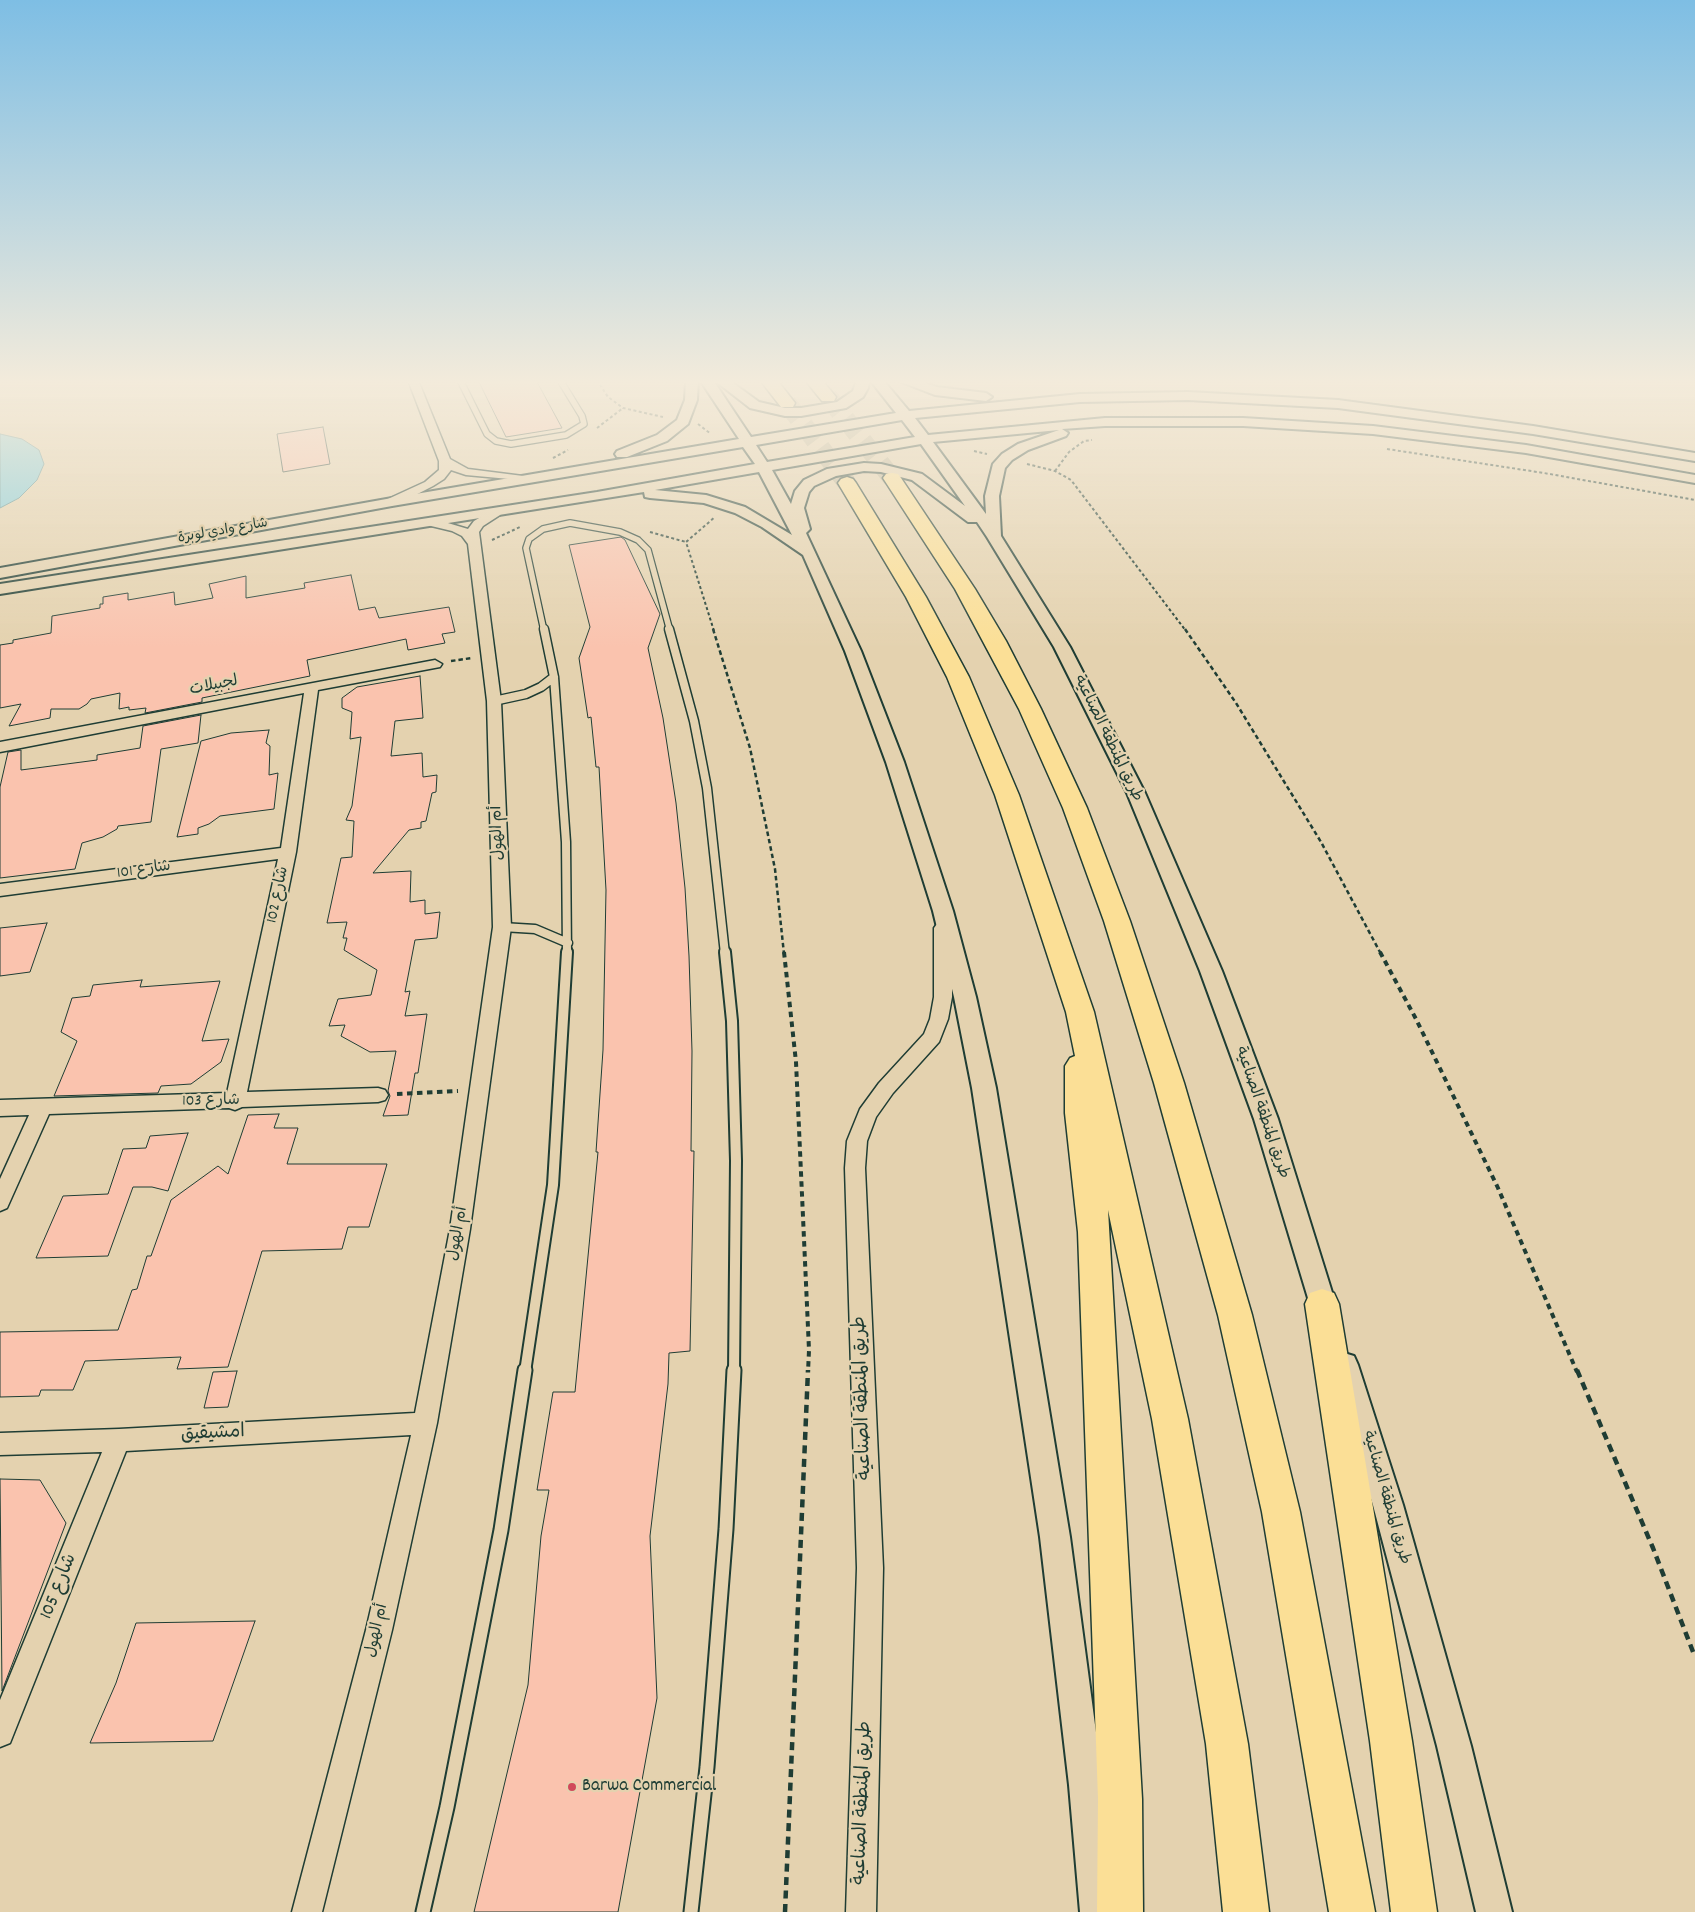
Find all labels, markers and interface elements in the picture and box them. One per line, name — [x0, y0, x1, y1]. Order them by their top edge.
street label: شارع وادي لوبرة — [177, 516, 269, 548]
street label: لجبيلات — [188, 673, 240, 701]
street label: طريق المنطقة الصناعية — [1068, 673, 1146, 805]
street label: أم الهول — [488, 805, 510, 861]
street label: شارع 101 — [116, 858, 172, 884]
street label: شارع 102 — [264, 865, 294, 925]
street label: طريق المنطقة الصناعية — [1229, 1045, 1293, 1181]
street label: شارع 103 — [182, 1092, 240, 1112]
street label: أم الهول — [445, 1205, 473, 1263]
street label: طريق المنطقة الصناعية — [850, 1316, 878, 1480]
street label: امشيقيق — [180, 1422, 246, 1448]
street label: طريق المنطقة الصناعية — [1357, 1429, 1413, 1567]
street label: شارع 105 — [37, 1551, 83, 1623]
street label: أم الهول — [363, 1602, 393, 1660]
street label: طريق المنطقة الصناعية — [850, 1721, 878, 1885]
place label: Barwa Commercial — [582, 1776, 716, 1798]
marker: Barwa Commercial — [566, 1781, 578, 1793]

